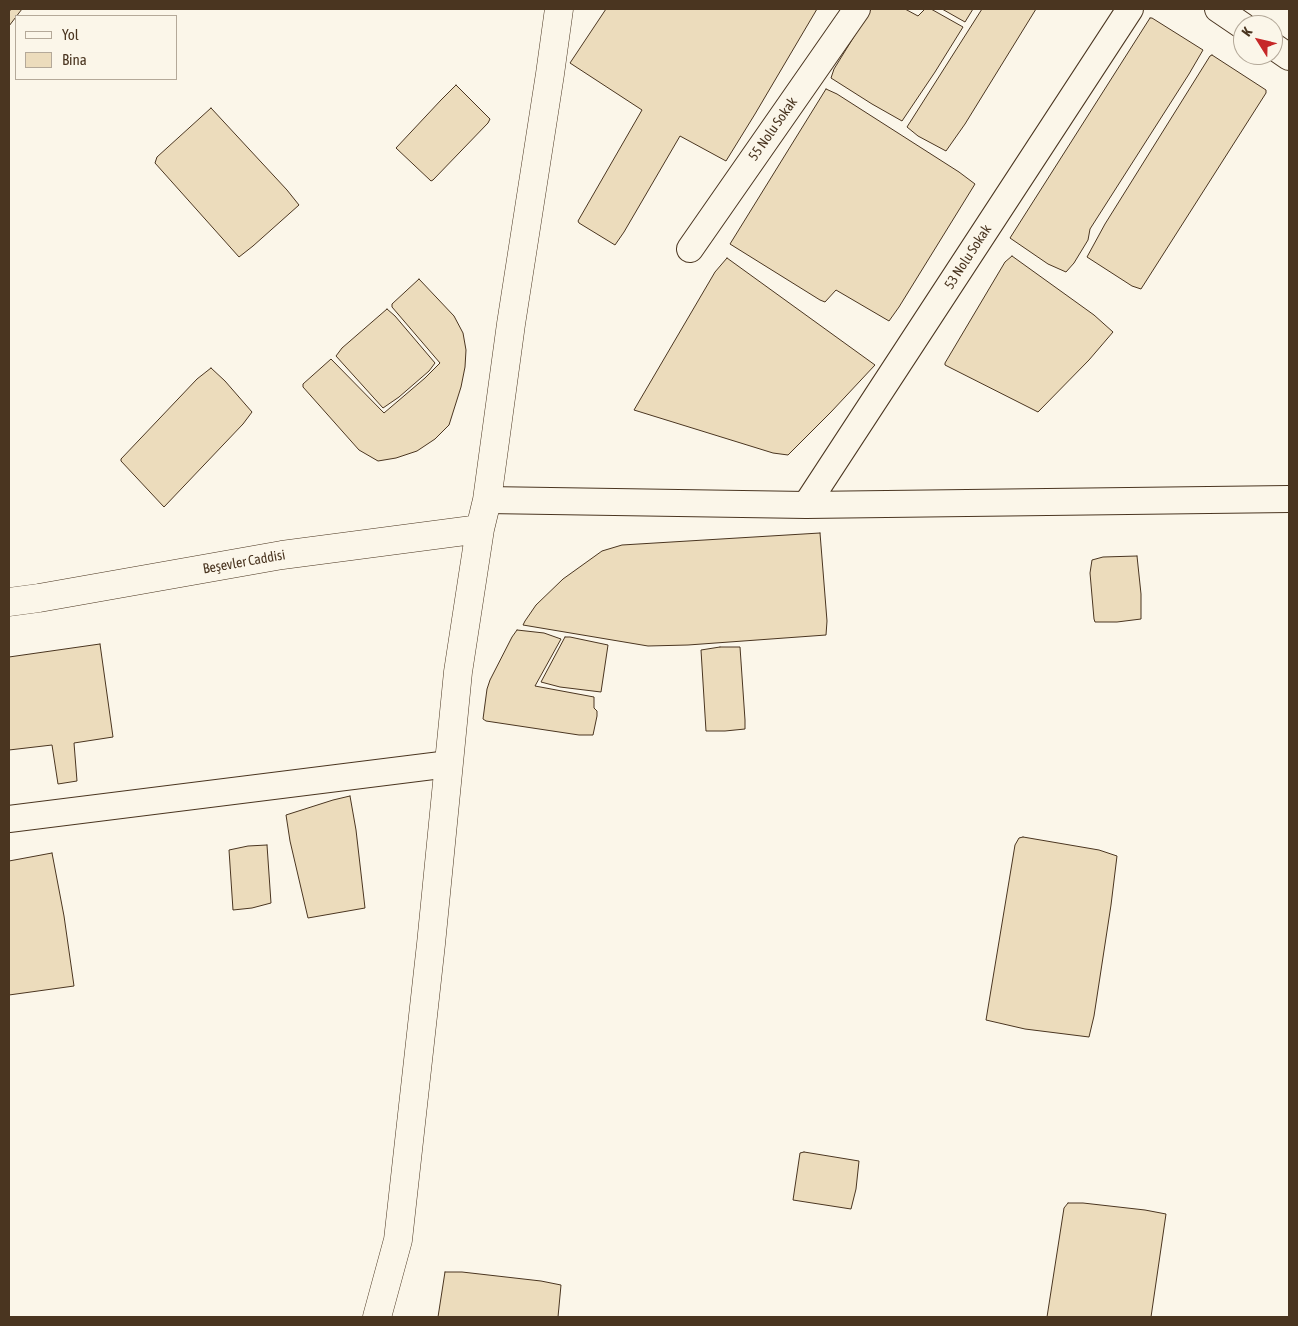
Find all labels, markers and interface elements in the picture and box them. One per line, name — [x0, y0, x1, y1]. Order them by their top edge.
legend — [15, 15, 178, 80]
north arrow — [1233, 15, 1283, 65]
text: K — [1238, 24, 1255, 39]
text: Yol — [62, 26, 79, 43]
text: Bina — [62, 51, 87, 68]
street label: 55 Nolu Sokak — [745, 94, 801, 164]
street label: 53 Nolu Sokak — [941, 222, 995, 292]
street label: Beşevler Caddisi — [201, 546, 287, 578]

